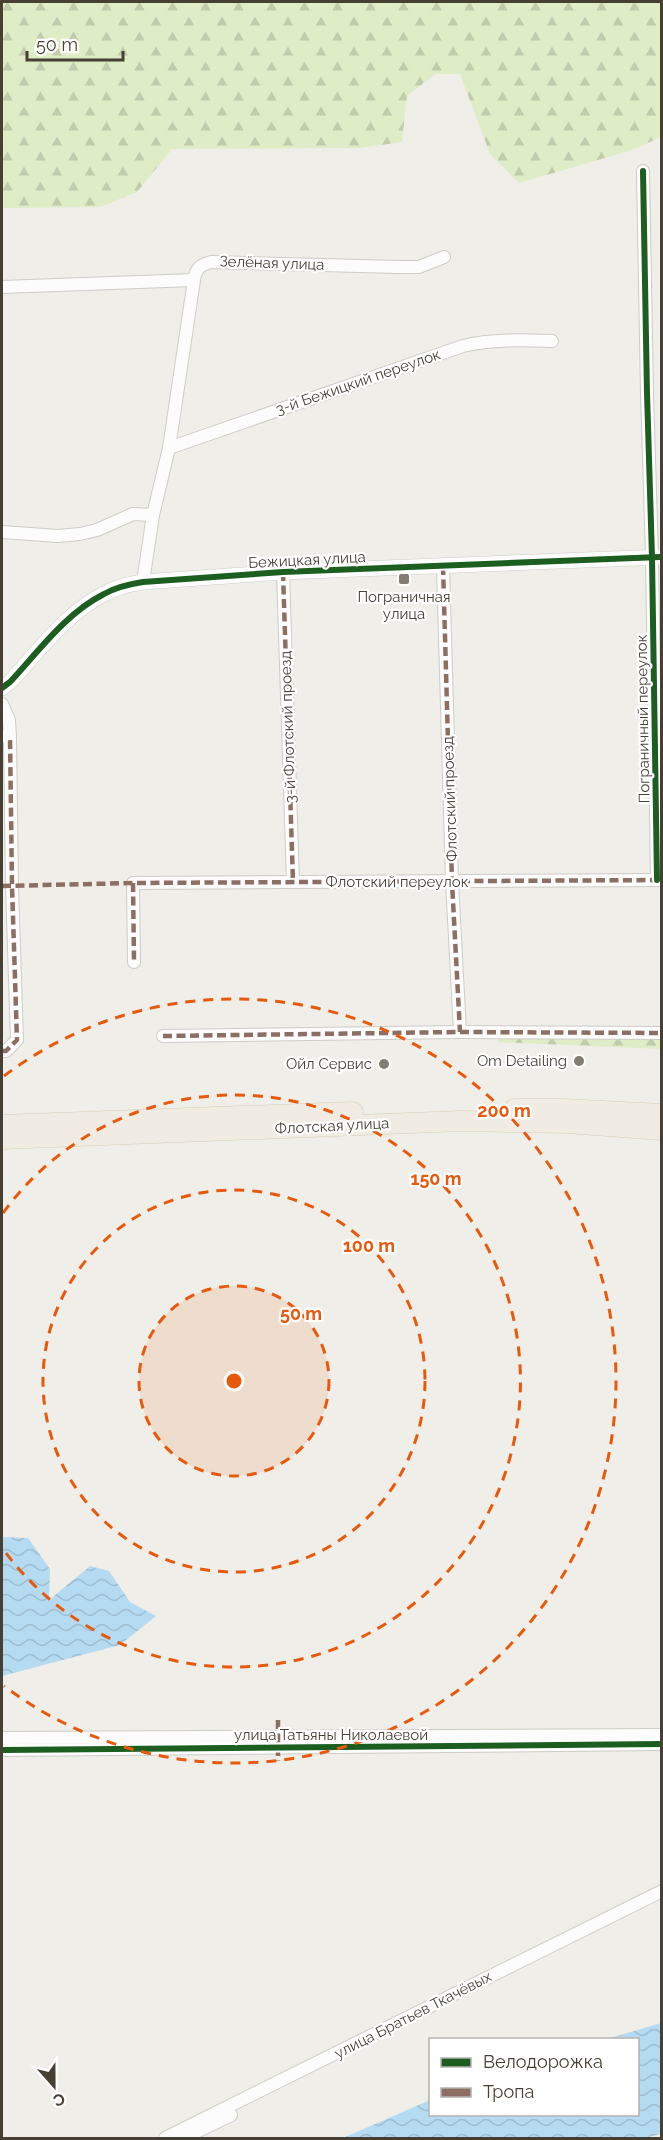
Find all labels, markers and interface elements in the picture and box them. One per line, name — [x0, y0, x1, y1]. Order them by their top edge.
scale bar — [27, 24, 123, 62]
text: 50 m — [36, 34, 78, 55]
street label: Зелёная улица — [219, 252, 325, 274]
street label: 3-й Бежицкий переулок — [273, 345, 443, 419]
street label: Бежицкая улица — [248, 548, 366, 572]
marker: Пограничная улица — [397, 572, 411, 586]
place label: Пограничная улица — [357, 588, 451, 623]
street label: Пограничный переулок — [633, 634, 653, 804]
street label: 3-й Флотский проезд — [276, 650, 300, 804]
street label: Флотский проезд — [439, 736, 461, 862]
street label: Флотский переулок — [325, 873, 469, 891]
place label: Om Detailing — [477, 1052, 567, 1070]
marker: Om Detailing — [572, 1054, 586, 1068]
place label: Ойл Сервис — [286, 1055, 372, 1073]
marker: Ойл Сервис — [377, 1057, 391, 1071]
text: 200 m — [477, 1100, 531, 1121]
street label: Флотская улица — [274, 1114, 390, 1138]
text: 150 m — [411, 1168, 462, 1189]
text: 100 m — [343, 1235, 395, 1256]
text: 50 m — [280, 1303, 322, 1324]
centre of rings — [224, 1371, 244, 1391]
street label: улица Татьяны Николаевой — [234, 1726, 428, 1744]
street label: улица Братьев Ткачёвых — [331, 1967, 495, 2063]
legend — [429, 2038, 639, 2116]
text: Велодорожка — [483, 2051, 603, 2072]
north arrow — [24, 2056, 84, 2116]
text: Тропа — [483, 2081, 534, 2102]
text: С — [51, 2089, 68, 2110]

